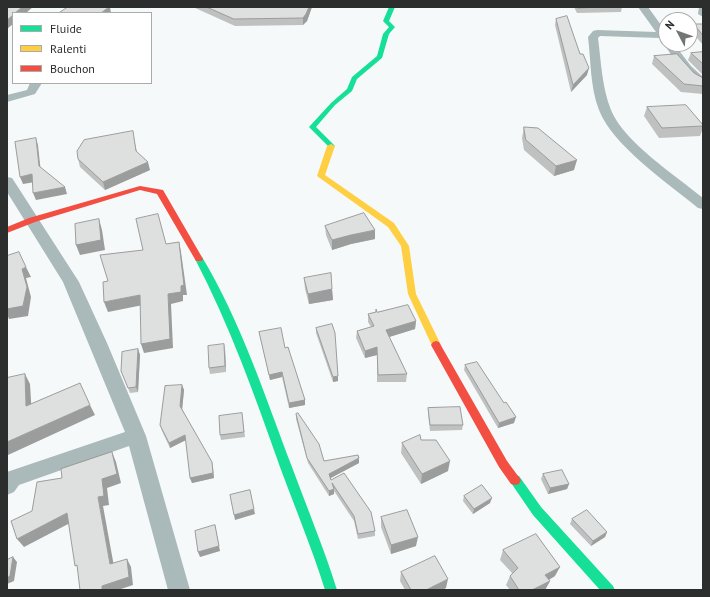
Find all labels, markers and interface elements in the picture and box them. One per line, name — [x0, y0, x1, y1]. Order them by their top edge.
legend — [12, 12, 152, 84]
north arrow — [658, 12, 698, 52]
text: N — [662, 17, 677, 32]
text: Fluide — [50, 21, 82, 36]
text: Ralenti — [50, 41, 86, 56]
text: Bouchon — [50, 61, 95, 76]

